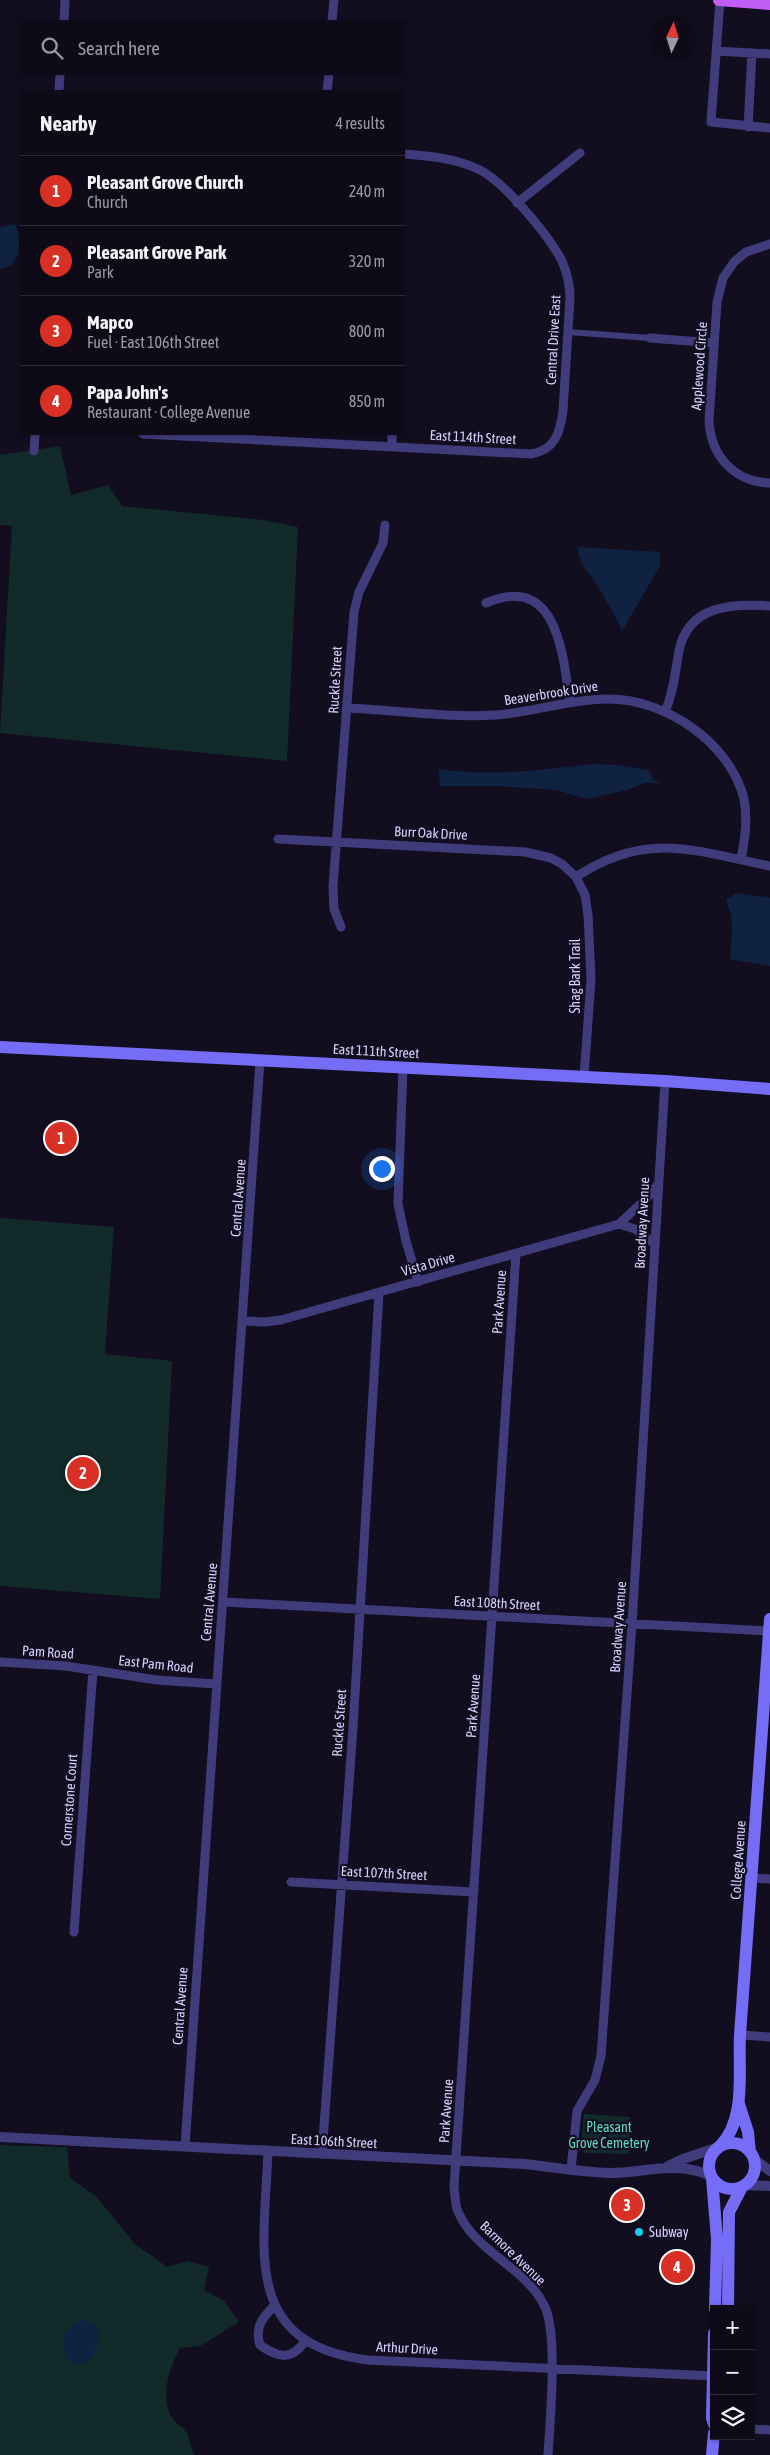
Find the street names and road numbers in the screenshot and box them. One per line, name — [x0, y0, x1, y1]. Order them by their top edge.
street label: Central Drive East — [543, 295, 563, 385]
street label: Applewood Circle — [688, 321, 710, 411]
street label: East 114th Street — [429, 427, 517, 447]
street label: Ruckle Street — [325, 646, 345, 714]
street label: Beaverbrook Drive — [503, 678, 599, 708]
street label: Burr Oak Drive — [394, 823, 468, 843]
street label: Shag Bark Trail — [567, 938, 583, 1014]
street label: East 111th Street — [332, 1041, 420, 1061]
street label: Central Avenue — [227, 1158, 249, 1238]
street label: Broadway Avenue — [632, 1177, 652, 1269]
street label: Vista Drive — [400, 1249, 456, 1279]
street label: Park Avenue — [489, 1269, 509, 1335]
street label: Central Avenue — [198, 1562, 220, 1642]
street label: Broadway Avenue — [607, 1581, 629, 1673]
street label: East 108th Street — [453, 1593, 541, 1613]
street label: Pam Road — [22, 1642, 74, 1662]
street label: East Pam Road — [118, 1652, 194, 1676]
street label: Park Avenue — [463, 1673, 483, 1739]
street label: Ruckle Street — [329, 1689, 349, 1757]
street label: Cornerstone Court — [58, 1753, 80, 1847]
street label: College Avenue — [727, 1820, 749, 1900]
street label: East 107th Street — [340, 1863, 428, 1883]
street label: Central Avenue — [169, 1966, 191, 2046]
street label: Park Avenue — [436, 2078, 456, 2144]
street label: East 106th Street — [290, 2131, 378, 2151]
street label: Barmore Avenue — [477, 2218, 549, 2288]
street label: Arthur Drive — [376, 2338, 438, 2358]

